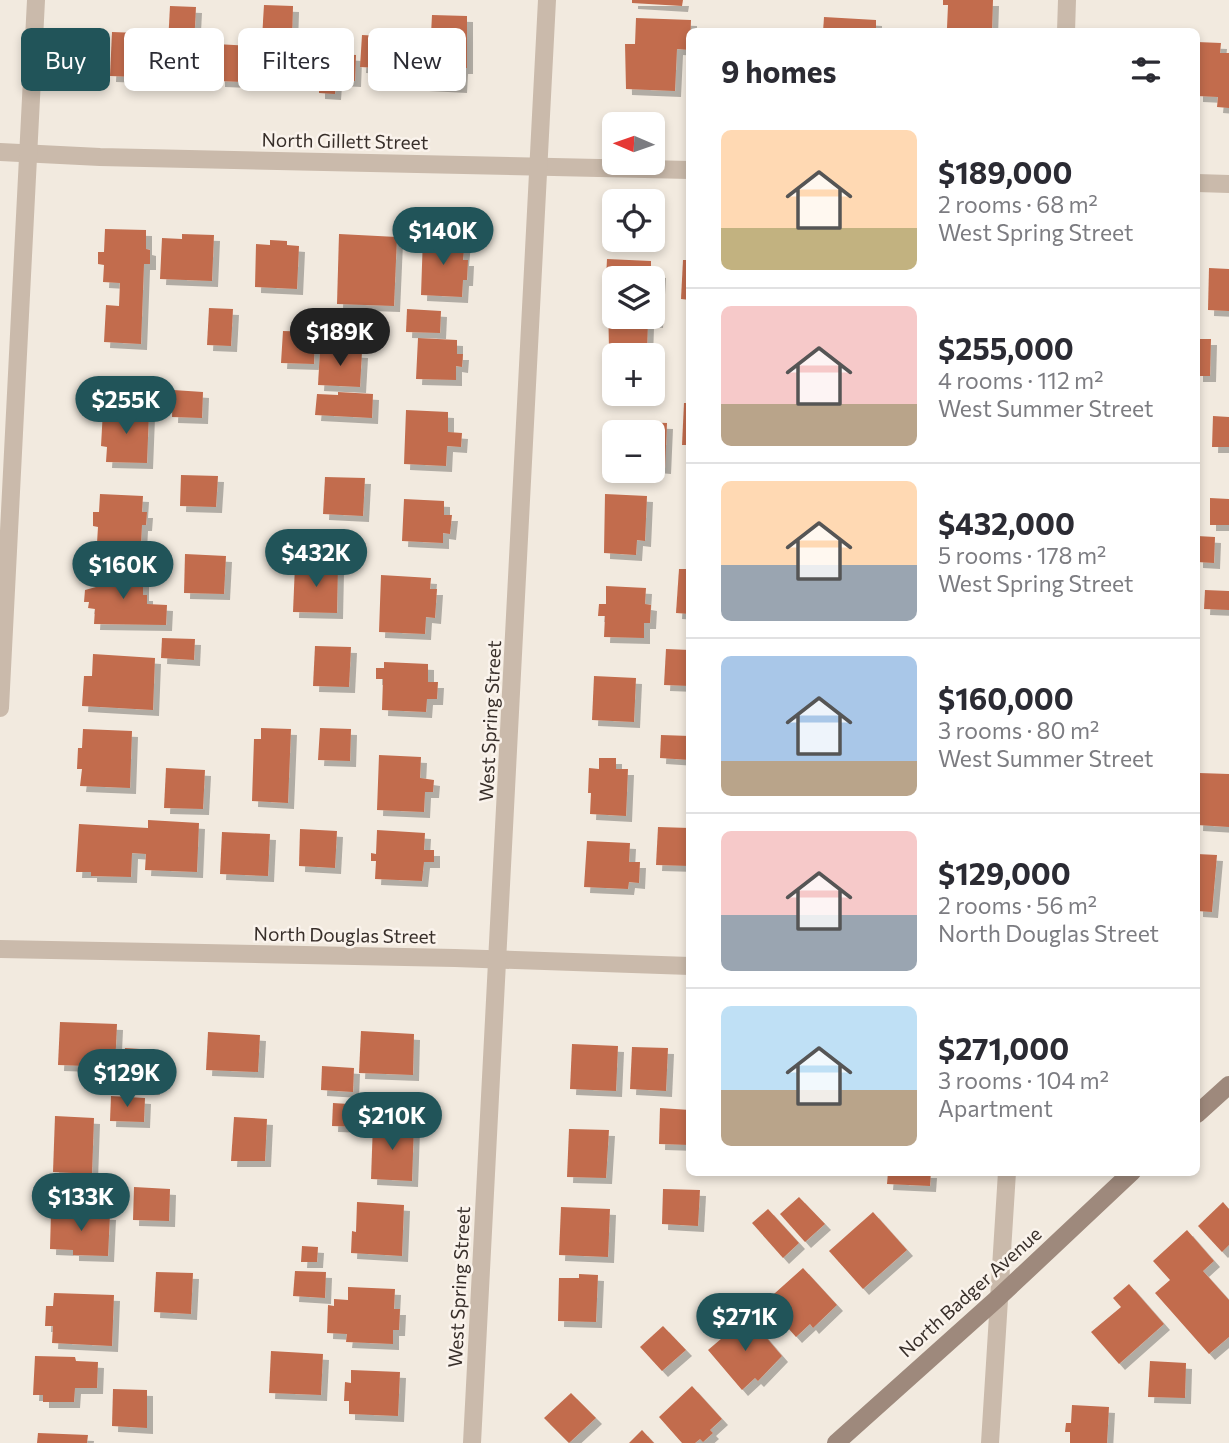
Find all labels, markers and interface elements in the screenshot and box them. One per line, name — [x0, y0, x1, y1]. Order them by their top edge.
chip: Buy — [21, 28, 110, 91]
chip: Rent — [124, 28, 224, 91]
chip: Filters — [238, 28, 354, 91]
chip: New — [368, 28, 466, 91]
icon: filters — [1127, 51, 1165, 89]
text: 9 homes — [721, 52, 836, 89]
north arrow — [602, 112, 665, 175]
map controls — [602, 112, 665, 483]
street label: North Gillett Street — [261, 128, 429, 153]
text: $189,000 — [938, 153, 1072, 190]
icon: home — [777, 158, 861, 242]
button: locate — [602, 189, 665, 252]
text: 2 rooms · 68 m² — [938, 190, 1098, 218]
pin: $140K — [394, 208, 492, 267]
text: $140K — [408, 216, 478, 244]
text: West Spring Street — [938, 218, 1133, 246]
button: layers — [602, 266, 665, 329]
pin: $189K — [291, 308, 389, 368]
text: $189K — [306, 317, 374, 345]
text: $255,000 — [938, 329, 1074, 366]
icon: home — [777, 334, 861, 418]
button: + — [602, 343, 665, 406]
text: 4 rooms · 112 m² — [938, 366, 1103, 394]
pin: $255K — [77, 376, 175, 436]
text: $255K — [91, 385, 161, 413]
text: West Summer Street — [938, 394, 1153, 422]
button: − — [602, 420, 665, 483]
text: $432,000 — [938, 504, 1075, 541]
icon: home — [777, 509, 861, 593]
pin: $432K — [267, 530, 365, 589]
text: $432K — [281, 538, 351, 566]
text: 5 rooms · 178 m² — [938, 541, 1106, 569]
pin: $160K — [74, 542, 172, 601]
text: $160K — [88, 550, 158, 578]
text: West Spring Street — [938, 569, 1133, 597]
street label: West Spring Street — [474, 640, 505, 802]
text: $160,000 — [938, 679, 1074, 716]
icon: home — [777, 684, 861, 768]
text: 3 rooms · 80 m² — [938, 716, 1099, 744]
text: West Summer Street — [938, 744, 1153, 772]
text: $129,000 — [938, 854, 1071, 891]
icon: home — [777, 859, 861, 943]
text: 2 rooms · 56 m² — [938, 891, 1097, 919]
text: North Douglas Street — [938, 919, 1159, 947]
street label: North Douglas Street — [254, 921, 437, 948]
text: $271,000 — [938, 1029, 1069, 1066]
icon: home — [777, 1034, 861, 1118]
pin: $129K — [78, 1050, 176, 1109]
text: $129K — [94, 1058, 160, 1086]
text: 3 rooms · 104 m² — [938, 1066, 1109, 1094]
pin: $210K — [343, 1092, 441, 1152]
text: Apartment — [938, 1094, 1053, 1122]
text: $210K — [358, 1101, 426, 1129]
pin: $133K — [32, 1174, 130, 1233]
text: $133K — [48, 1182, 114, 1210]
street label: West Spring Street — [443, 1206, 474, 1368]
street label: North Badger Avenue — [894, 1222, 1046, 1362]
pin: $271K — [696, 1294, 794, 1353]
text: $271K — [712, 1302, 778, 1330]

